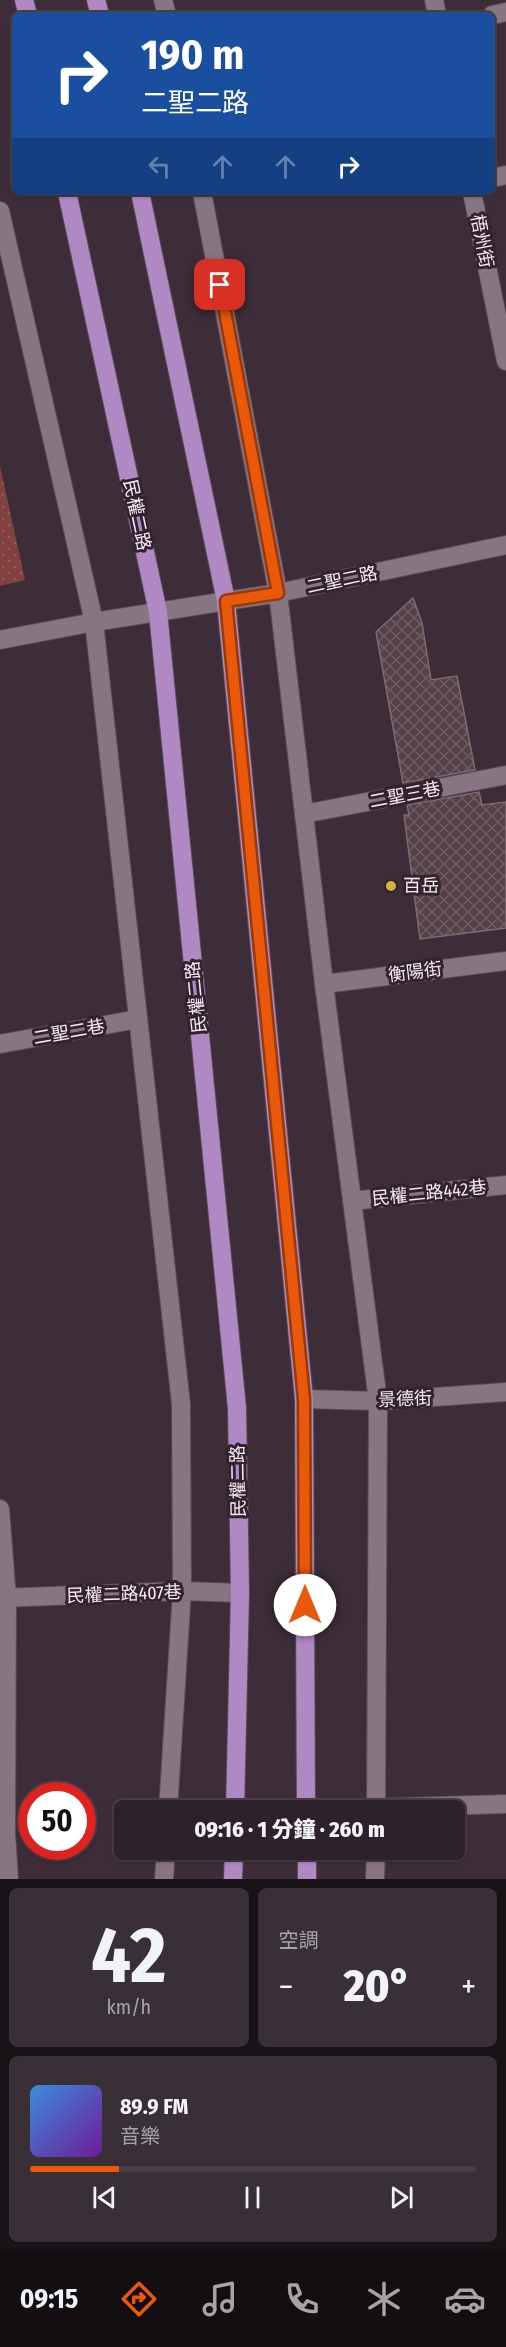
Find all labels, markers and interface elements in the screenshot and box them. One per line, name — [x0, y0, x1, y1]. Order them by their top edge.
text: 190 m — [141, 30, 244, 80]
icon: right — [42, 36, 120, 114]
text: 二聖二路 — [141, 87, 249, 119]
icon: left — [143, 150, 176, 183]
icon: ahead — [206, 150, 239, 183]
icon: ahead — [269, 150, 302, 183]
icon: right — [332, 150, 365, 183]
street label: 梧州街 — [466, 212, 498, 270]
pin — [194, 259, 245, 310]
icon: arrive — [203, 268, 236, 301]
street label: 民權二路 — [119, 477, 155, 553]
street label: 二聖二路 — [304, 562, 380, 598]
street label: 二聖三巷 — [368, 777, 442, 813]
place label: 百岳 — [403, 875, 439, 897]
marker: 百岳 — [384, 879, 398, 893]
street label: 衡陽街 — [387, 958, 443, 986]
street label: 民權二路 — [181, 960, 211, 1034]
street label: 二聖二巷 — [32, 1015, 106, 1049]
street label: 民權二路442巷 — [371, 1176, 487, 1210]
street label: 景德街 — [378, 1387, 432, 1411]
street label: 民權二路 — [226, 1445, 250, 1517]
position arrow — [273, 1573, 337, 1637]
street label: 民權二路407巷 — [66, 1581, 182, 1607]
speed limit sign: 50 — [18, 1782, 96, 1860]
text: 09:16 · 1 分鐘 · 260 m — [194, 1816, 385, 1843]
text: 42 — [91, 1909, 166, 2003]
text: 空調 — [279, 1928, 319, 1952]
text: 20° — [344, 1959, 411, 2013]
text: − — [279, 1967, 293, 2007]
text: + — [461, 1967, 476, 2007]
text: km/h — [106, 1995, 151, 2019]
text: 89.9 FM — [120, 2093, 188, 2120]
text: 音樂 — [120, 2124, 160, 2148]
icon: previous — [88, 2181, 121, 2214]
icon: pause — [236, 2181, 269, 2214]
icon: next — [385, 2181, 418, 2214]
icon: directions — [118, 2278, 160, 2320]
icon: music — [199, 2278, 241, 2320]
icon: phone — [281, 2278, 323, 2320]
icon: climate — [363, 2278, 405, 2320]
icon: car — [444, 2278, 486, 2320]
text: 09:15 — [20, 2283, 78, 2315]

